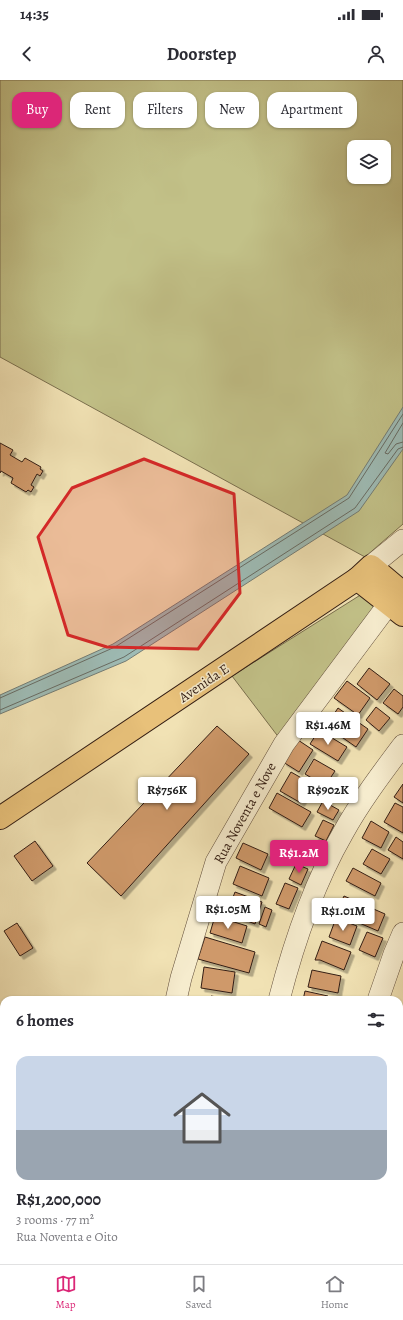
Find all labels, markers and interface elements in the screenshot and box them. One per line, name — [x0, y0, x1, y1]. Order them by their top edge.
text: 14:35 — [20, 4, 49, 24]
text: Doorstep — [167, 42, 236, 66]
icon: back — [16, 43, 38, 65]
icon: person — [365, 43, 387, 65]
chip: Buy — [12, 92, 62, 128]
chip: Rent — [70, 92, 125, 128]
chip: Filters — [133, 92, 197, 128]
chip: New — [205, 92, 259, 128]
chip: Apartment — [267, 92, 357, 128]
map controls — [347, 140, 391, 184]
button: layers — [347, 140, 391, 184]
street label: Avenida E — [174, 659, 233, 707]
pin: R$1.46M — [291, 712, 365, 746]
text: R$1.46M — [305, 716, 351, 733]
street label: Rua Noventa e Nove — [209, 759, 281, 867]
pin: R$756K — [134, 777, 200, 811]
pin: R$902K — [295, 777, 361, 811]
text: R$756K — [147, 781, 187, 798]
text: R$902K — [307, 781, 349, 798]
pin: R$1.2M — [266, 840, 332, 874]
text: R$1.2M — [279, 844, 319, 861]
pin: R$1.05M — [191, 896, 265, 930]
pin: R$1.01M — [306, 898, 380, 932]
text: R$1.05M — [205, 900, 251, 917]
text: R$1.01M — [321, 902, 365, 919]
text: 6 homes — [16, 1009, 74, 1032]
icon: filters — [365, 1009, 387, 1031]
icon: home — [166, 1082, 238, 1154]
text: R$1,200,000 — [16, 1188, 101, 1211]
text: 3 rooms · 77 m² — [16, 1211, 94, 1228]
text: Rua Noventa e Oito — [16, 1228, 118, 1245]
tab: Map — [55, 1273, 77, 1312]
tab: Saved — [186, 1273, 212, 1312]
tab: Home — [321, 1273, 348, 1312]

